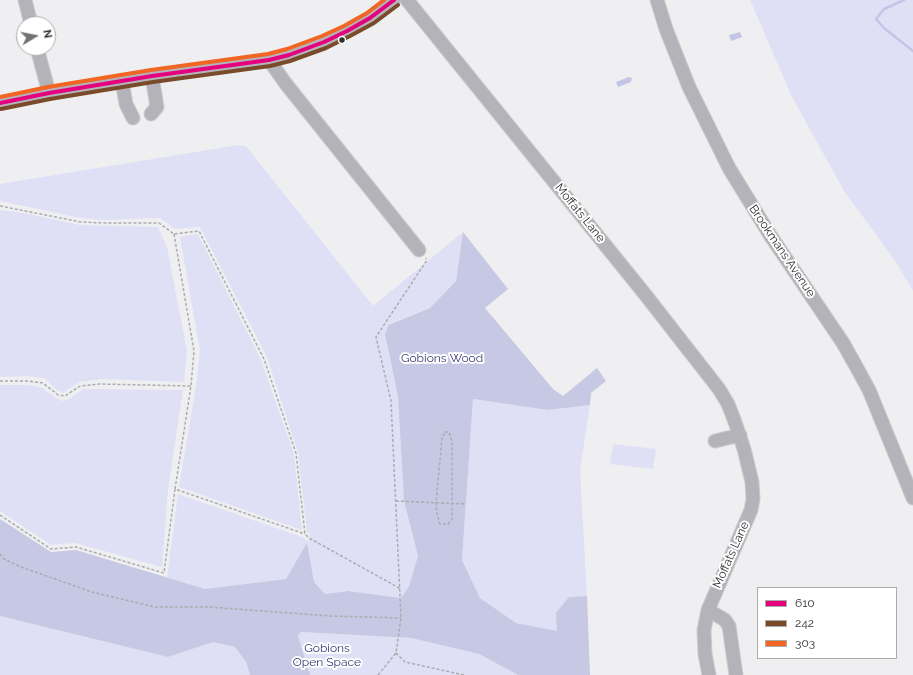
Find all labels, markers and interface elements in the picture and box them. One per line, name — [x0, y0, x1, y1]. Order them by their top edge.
north arrow — [16, 16, 56, 56]
text: N — [40, 29, 54, 39]
unlabelled marker — [337, 35, 347, 45]
street label: Moffats Lane — [552, 181, 608, 245]
street label: Brookmans Avenue — [746, 202, 818, 300]
park label: Gobions Wood — [401, 351, 483, 365]
street label: Moffats Lane — [710, 519, 752, 591]
legend — [757, 587, 897, 659]
text: 610 — [795, 596, 815, 610]
text: 242 — [795, 616, 814, 630]
text: 303 — [795, 636, 815, 650]
park label: Gobions Open Space — [293, 641, 361, 669]

